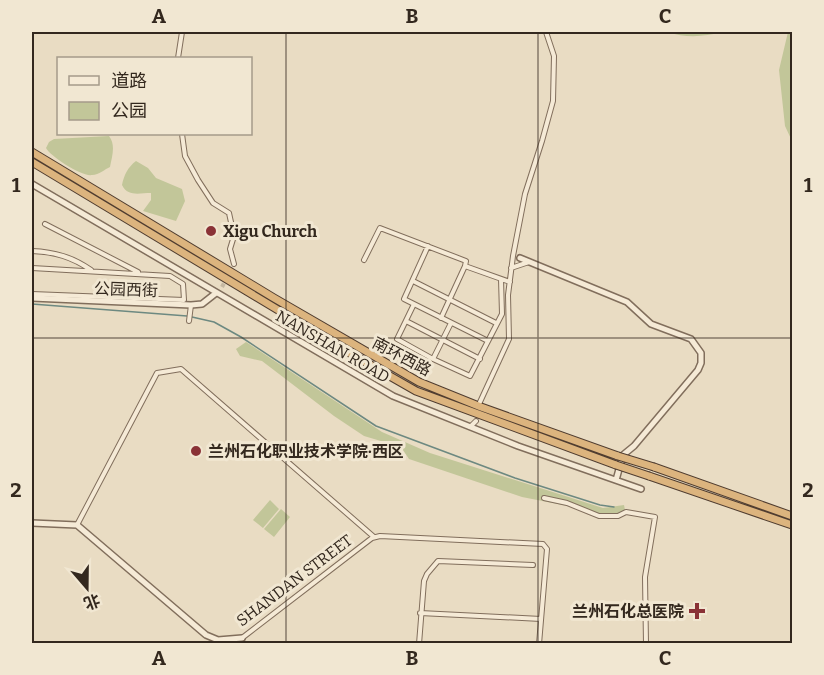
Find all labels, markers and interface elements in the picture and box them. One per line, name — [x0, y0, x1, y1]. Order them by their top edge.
text: A — [152, 4, 167, 28]
text: B — [406, 4, 419, 28]
text: C — [659, 4, 671, 28]
legend — [57, 57, 252, 135]
text: 道路 — [111, 70, 147, 92]
text: 公园 — [111, 100, 147, 122]
text: 1 — [12, 173, 21, 197]
text: 1 — [804, 173, 813, 197]
place label: Xigu Church — [223, 222, 317, 241]
marker: Xigu Church — [204, 224, 218, 238]
street label: 公园西街 — [94, 279, 158, 300]
street label: NANSHAN ROAD — [273, 306, 393, 387]
street label: 南环西路 — [369, 333, 434, 380]
place label: 兰州石化职业技术学院·西区 — [208, 442, 404, 461]
marker: 兰州石化职业技术学院·西区 — [189, 444, 203, 458]
text: 2 — [10, 478, 22, 502]
text: 2 — [802, 478, 814, 502]
street label: SHANDAN STREET — [233, 531, 356, 630]
north arrow — [57, 558, 117, 618]
text: 北 — [81, 590, 103, 613]
place label: 兰州石化总医院 — [572, 602, 684, 621]
marker: 兰州石化总医院 — [688, 602, 706, 620]
text: A — [152, 646, 167, 670]
text: B — [406, 646, 419, 670]
text: C — [659, 646, 671, 670]

